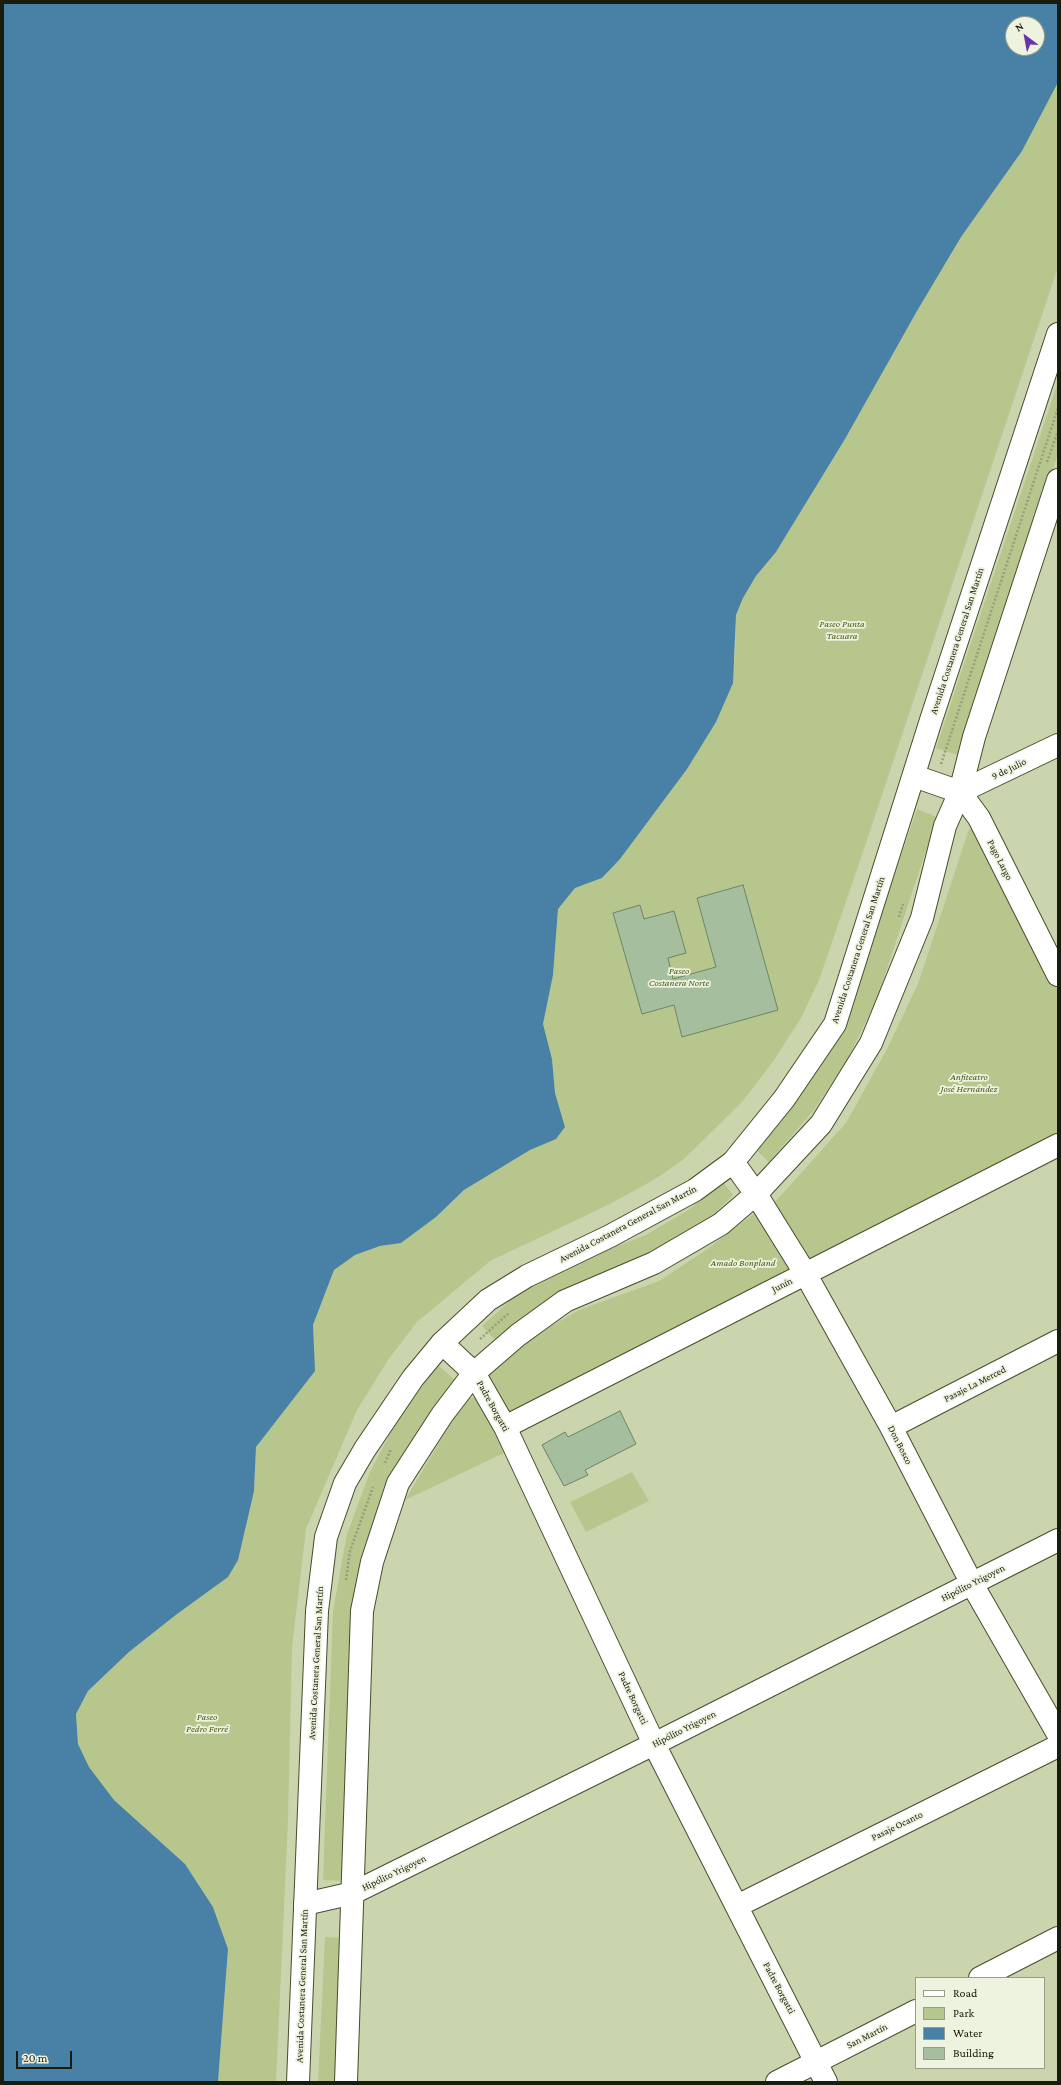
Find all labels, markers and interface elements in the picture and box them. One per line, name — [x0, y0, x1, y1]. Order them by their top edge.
north arrow — [1005, 16, 1045, 56]
text: N — [1013, 20, 1026, 34]
street label: Avenida Costanera General San Martín — [928, 566, 986, 716]
park label: Paseo Punta Tacuara — [819, 618, 865, 642]
street label: 9 de Julio — [990, 755, 1028, 783]
street label: Pago Largo — [985, 838, 1015, 882]
street label: Avenida Costanera General San Martín — [829, 875, 887, 1025]
park label: Paseo Costanera Norte — [649, 965, 709, 988]
park label: Anfiteatro José Hernández — [941, 1071, 997, 1094]
street label: Avenida Costanera General San Martín — [557, 1183, 699, 1265]
park label: Amado Bonpland — [711, 1257, 775, 1269]
street label: Junín — [770, 1275, 794, 1295]
street label: Pasaje La Merced — [942, 1363, 1008, 1405]
street label: Padre Borgatti — [474, 1378, 512, 1434]
street label: Don Bosco — [885, 1423, 915, 1467]
street label: Hipólito Yrigoyen — [939, 1562, 1007, 1604]
street label: Avenida Costanera General San Martín — [306, 1586, 326, 1740]
street label: Padre Borgatti — [616, 1670, 650, 1726]
street label: Hipólito Yrigoyen — [650, 1708, 718, 1750]
park label: Paseo Pedro Ferré — [186, 1711, 228, 1734]
street label: Pasaje Ocanto — [869, 1808, 925, 1844]
street label: Hipólito Yrigoyen — [360, 1852, 428, 1894]
street label: Avenida Costanera General San Martín — [293, 1909, 311, 2063]
street label: Padre Borgatti — [760, 1960, 798, 2016]
legend — [915, 1977, 1045, 2069]
text: Road — [953, 1986, 977, 2000]
text: Park — [953, 2006, 974, 2020]
street label: San Martín — [845, 2021, 889, 2051]
text: Water — [953, 2026, 982, 2040]
scale bar — [18, 2043, 74, 2069]
text: Building — [953, 2046, 994, 2060]
text: 20 m — [23, 2051, 47, 2065]

